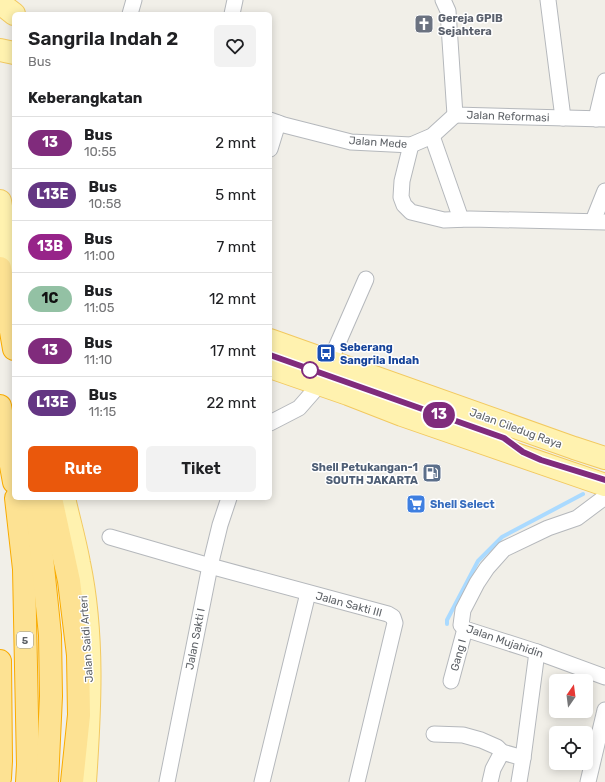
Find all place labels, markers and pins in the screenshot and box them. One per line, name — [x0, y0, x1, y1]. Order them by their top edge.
place label: Gereja GPIB Sejahtera — [438, 12, 503, 38]
church icon: Gereja GPIB Sejahtera — [413, 13, 435, 35]
place label: Seberang Sangrila Indah — [340, 341, 419, 367]
bus stop icon: Seberang Sangrila Indah — [315, 342, 337, 364]
unlabelled marker — [301, 361, 319, 379]
place label: Shell Petukangan-1 SOUTH JAKARTA — [311, 461, 418, 487]
fuel station icon: Shell Petukangan-1 SOUTH JAKARTA — [421, 462, 443, 484]
supermarket icon: Shell Select — [405, 493, 427, 515]
place label: Shell Select — [430, 498, 495, 511]

